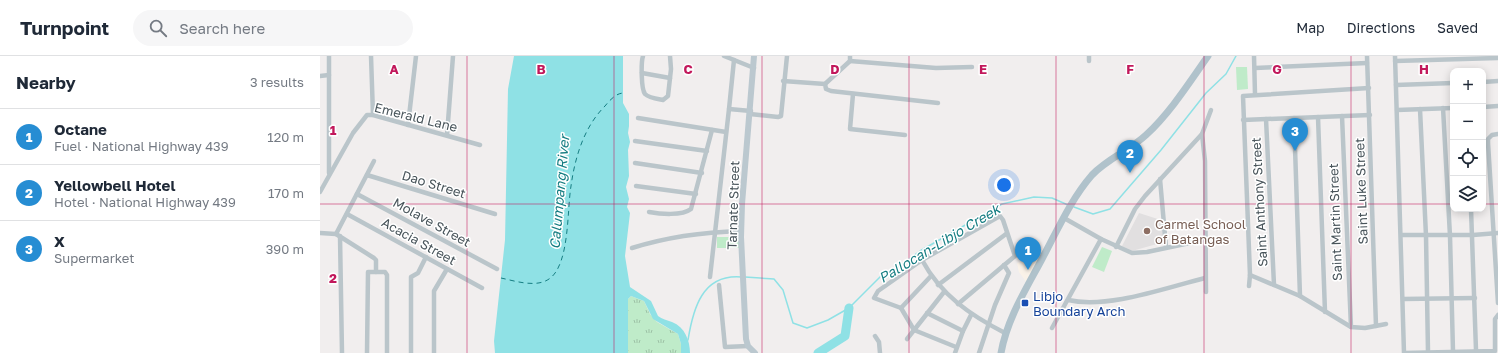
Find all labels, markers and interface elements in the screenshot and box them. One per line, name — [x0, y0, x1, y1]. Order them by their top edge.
search box — [133, 10, 413, 46]
text: Turnpoint — [20, 16, 109, 39]
icon: search — [147, 17, 169, 39]
text: Search here — [179, 19, 265, 37]
text: Map — [1296, 19, 1325, 36]
text: Directions — [1347, 19, 1415, 36]
text: Saved — [1437, 19, 1478, 36]
text: A — [389, 61, 399, 77]
text: B — [536, 61, 546, 77]
text: C — [683, 61, 693, 77]
text: D — [830, 61, 840, 77]
text: E — [979, 61, 987, 77]
text: F — [1126, 61, 1134, 77]
text: G — [1272, 61, 1282, 77]
text: H — [1419, 61, 1429, 77]
map controls — [1450, 68, 1486, 212]
button: + — [1450, 68, 1486, 104]
text: Nearby — [16, 72, 76, 93]
text: 3 results — [250, 74, 304, 90]
street label: Emerald Lane — [373, 99, 459, 135]
button: − — [1450, 104, 1486, 140]
pin: 3 — [1282, 118, 1308, 151]
text: Octane — [54, 120, 107, 138]
text: 1 — [330, 122, 337, 138]
text: 1 — [26, 129, 32, 145]
text: 120 m — [267, 129, 304, 145]
water label: Calumpang River — [546, 132, 573, 250]
street label: Saint Anthony Street — [1248, 137, 1270, 267]
street label: Saint Luke Street — [1351, 137, 1371, 245]
text: Fuel · National Highway 439 — [54, 138, 229, 154]
pin: 2 — [1117, 140, 1143, 173]
button: locate — [1450, 140, 1486, 176]
street label: Tarnate Street — [723, 160, 743, 250]
street label: Saint Martin Street — [1325, 163, 1345, 281]
street label: Dao Street — [400, 167, 468, 201]
your location — [994, 175, 1014, 195]
text: Yellowbell Hotel — [54, 176, 175, 194]
button: layers — [1450, 176, 1486, 212]
text: 2 — [25, 185, 33, 201]
text: 170 m — [268, 185, 304, 201]
text: Hotel · National Highway 439 — [54, 194, 236, 210]
street label: Molave Street — [390, 194, 474, 250]
water label: Pallocan-Libjo Creek — [875, 199, 1005, 286]
street label: Acacia Street — [379, 214, 459, 268]
place label: Carmel School of Batangas — [1155, 216, 1246, 247]
marker: Carmel School of Batangas — [1142, 226, 1152, 236]
text: X — [54, 232, 65, 250]
pin: 1 — [1015, 237, 1041, 270]
text: 3 — [25, 241, 33, 257]
text: 390 m — [266, 241, 304, 257]
text: Supermarket — [54, 250, 135, 266]
text: 2 — [329, 270, 337, 286]
place label: Libjo Boundary Arch — [1033, 288, 1125, 319]
marker: Libjo Boundary Arch — [1020, 298, 1030, 308]

